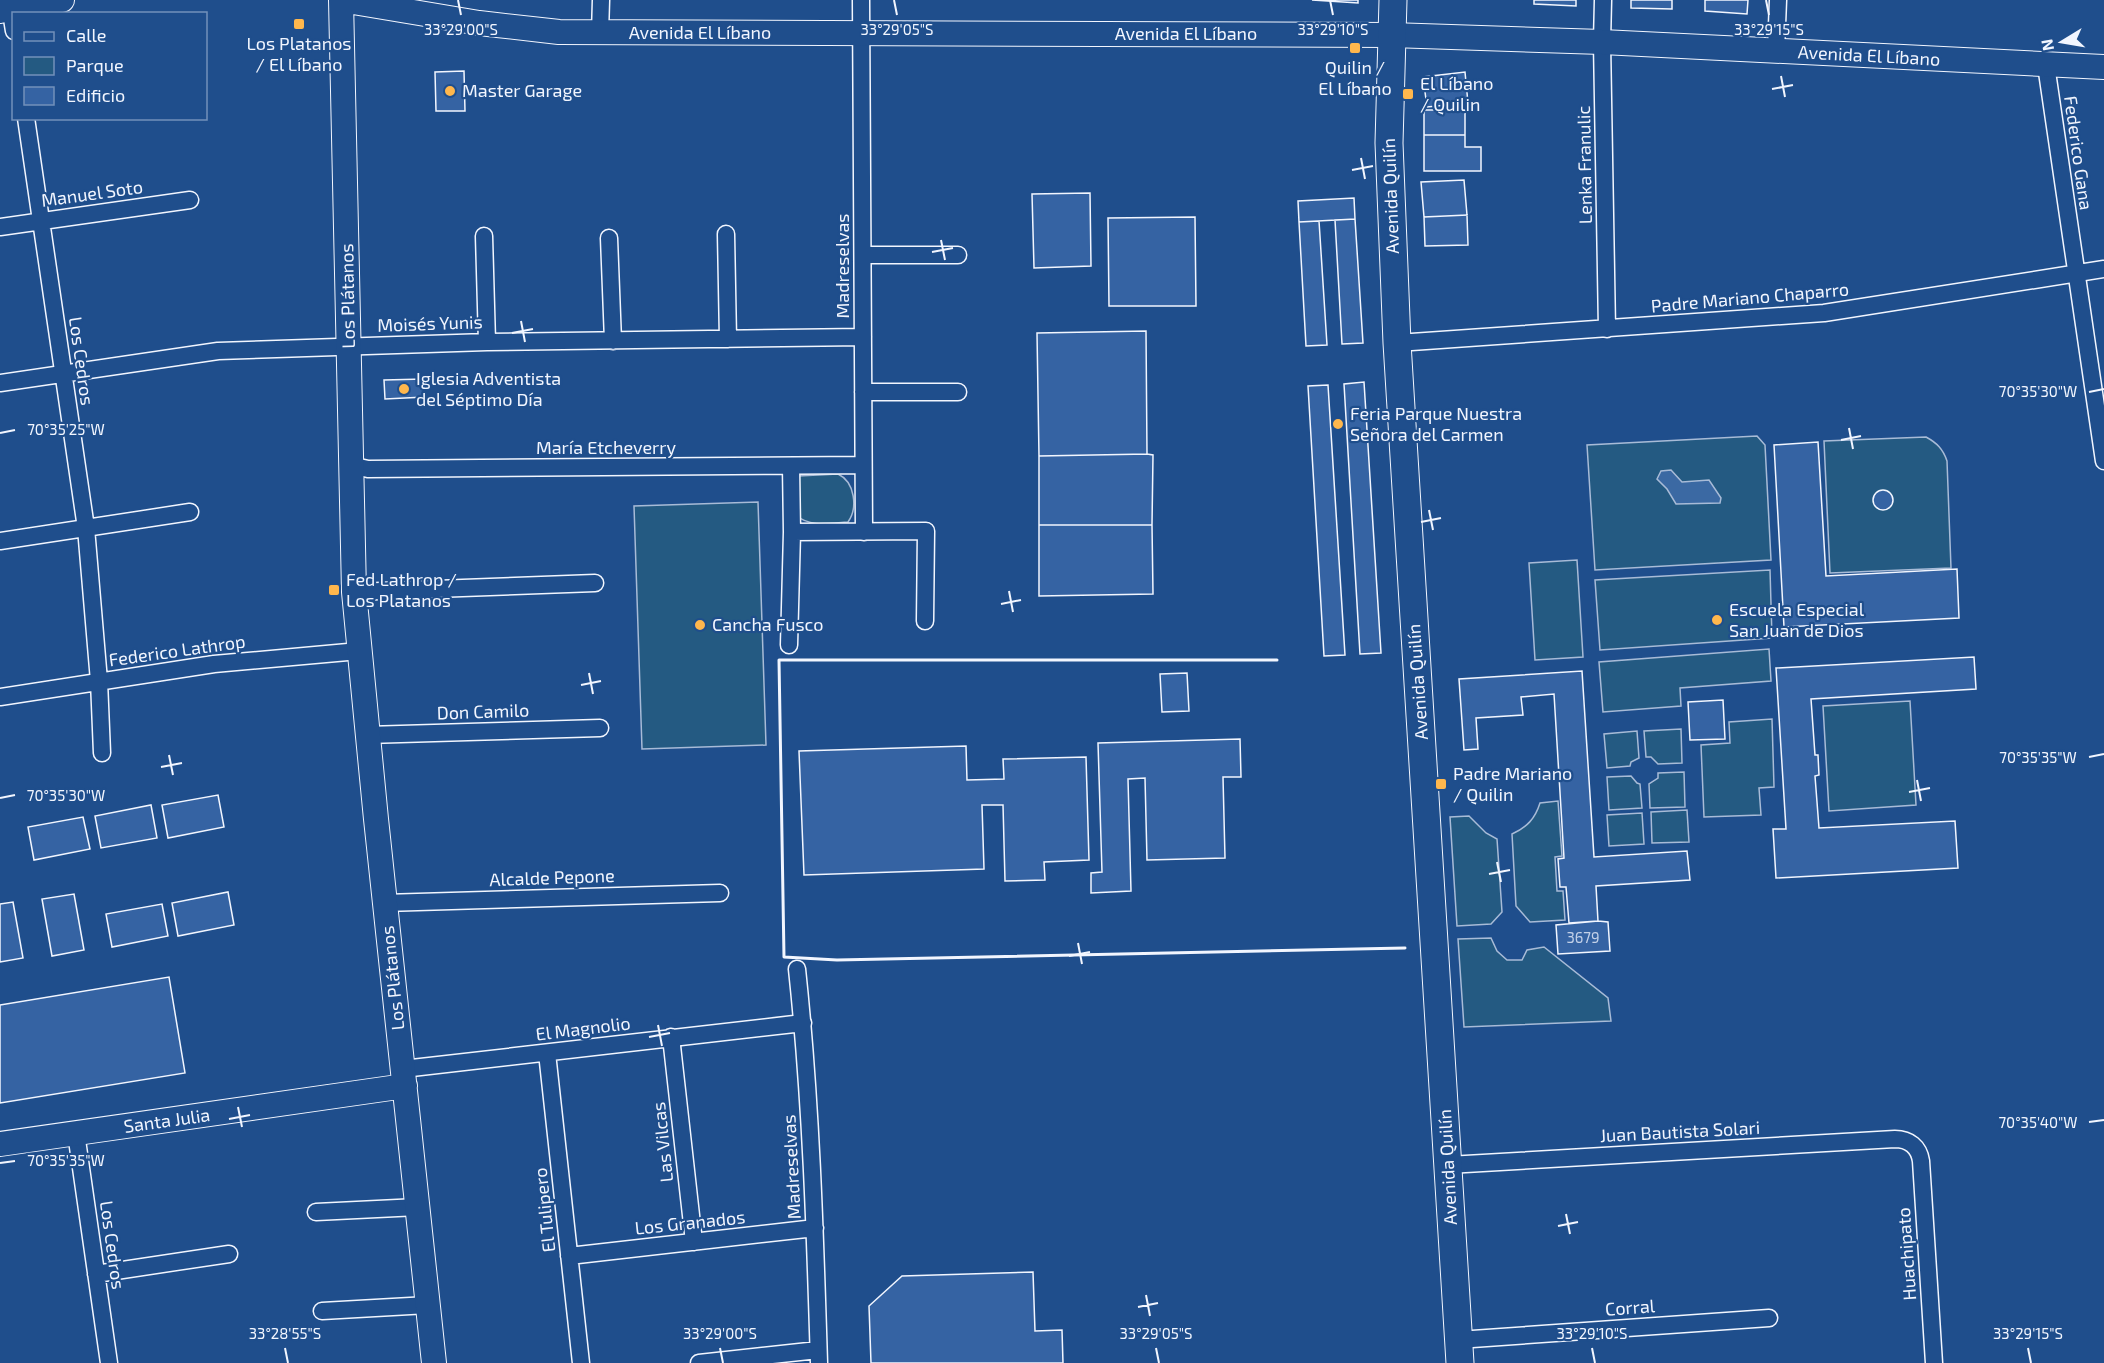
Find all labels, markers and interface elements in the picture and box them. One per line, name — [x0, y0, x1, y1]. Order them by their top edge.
legend — [12, 12, 207, 120]
north arrow — [2032, 12, 2092, 72]
marker: Los Platanos / El Líbano — [292, 17, 306, 31]
text: 33°29'00"S — [424, 20, 498, 38]
text: 33°29'05"S — [860, 20, 934, 38]
text: 33°29'10"S — [1298, 20, 1369, 38]
text: 33°29'15"S — [1734, 20, 1804, 38]
street label: Avenida El Líbano — [629, 21, 771, 43]
street label: Avenida El Líbano — [1115, 22, 1257, 44]
text: Calle — [66, 24, 107, 46]
place label: Los Platanos / El Líbano — [246, 32, 352, 75]
text: N — [2036, 37, 2057, 52]
street label: Avenida El Líbano — [1797, 40, 1941, 70]
marker: Quilin / El Líbano — [1348, 41, 1362, 55]
text: Parque — [66, 54, 124, 76]
place label: Quilin / El Líbano — [1318, 56, 1392, 99]
place label: El Líbano / Quilin — [1420, 72, 1494, 115]
place label: Master Garage — [462, 79, 582, 101]
text: Edificio — [66, 84, 125, 106]
marker: Master Garage — [443, 84, 457, 98]
marker: El Líbano / Quilin — [1401, 87, 1415, 101]
street label: Federico Gana — [2060, 94, 2098, 211]
street label: Lenka Franulic — [1572, 106, 1596, 224]
street label: Avenida Quilín — [1377, 138, 1403, 254]
street label: Manuel Soto — [40, 175, 144, 211]
street label: Madreselvas — [831, 214, 853, 318]
street label: Los Plátanos — [335, 243, 359, 349]
street label: Padre Mariano Chaparro — [1650, 277, 1850, 317]
street label: Moisés Yunis — [377, 310, 483, 336]
street label: Los Cedros — [65, 315, 99, 407]
place label: Iglesia Adventista del Séptimo Día — [416, 367, 561, 410]
marker: Iglesia Adventista del Séptimo Día — [397, 382, 411, 396]
text: 70°35'30"W — [1999, 382, 2077, 400]
place label: Feria Parque Nuestra Señora del Carmen — [1350, 402, 1522, 445]
marker: Feria Parque Nuestra Señora del Carmen — [1331, 417, 1345, 431]
text: 70°35'25"W — [27, 420, 105, 438]
street label: María Etcheverry — [536, 436, 677, 458]
place label: Fed Lathrop / Los Platanos — [346, 568, 457, 611]
marker: Fed Lathrop / Los Platanos — [327, 583, 341, 597]
place label: Escuela Especial San Juan de Dios — [1729, 598, 1865, 641]
place label: Cancha Fusco — [712, 613, 823, 635]
marker: Escuela Especial San Juan de Dios — [1710, 613, 1724, 627]
marker: Cancha Fusco — [693, 618, 707, 632]
street label: Avenida Quilín — [1402, 623, 1432, 741]
street label: Federico Lathrop — [107, 630, 247, 670]
street label: Don Camilo — [436, 698, 530, 724]
text: 70°35'35"W — [1999, 748, 2077, 766]
place label: Padre Mariano / Quilin — [1453, 762, 1572, 805]
marker: Padre Mariano / Quilin — [1434, 777, 1448, 791]
text: 70°35'30"W — [27, 786, 105, 804]
street label: Alcalde Pepone — [489, 864, 615, 890]
street label: Los Plátanos — [376, 925, 408, 1031]
house number: 3679 — [1566, 928, 1600, 946]
street label: El Magnolio — [534, 1011, 632, 1045]
street label: Las Vilcas — [647, 1101, 677, 1183]
street label: Santa Julia — [122, 1103, 211, 1137]
street label: Avenida Quilín — [1433, 1108, 1461, 1226]
text: 70°35'40"W — [1998, 1113, 2078, 1131]
street label: Madreselvas — [777, 1114, 805, 1220]
street label: Juan Bautista Solari — [1599, 1116, 1761, 1146]
text: 70°35'35"W — [27, 1151, 105, 1169]
street label: El Tulipero — [529, 1167, 559, 1253]
street label: Los Cedros — [96, 1199, 130, 1291]
street label: Los Granados — [634, 1205, 746, 1239]
street label: Huachipato — [1892, 1207, 1920, 1301]
street label: Corral — [1604, 1294, 1656, 1320]
text: 33°28'55"S — [249, 1324, 321, 1342]
text: 33°29'00"S — [683, 1324, 757, 1342]
text: 33°29'05"S — [1119, 1324, 1193, 1342]
text: 33°29'10"S — [1557, 1324, 1628, 1342]
text: 33°29'15"S — [1993, 1324, 2063, 1342]

